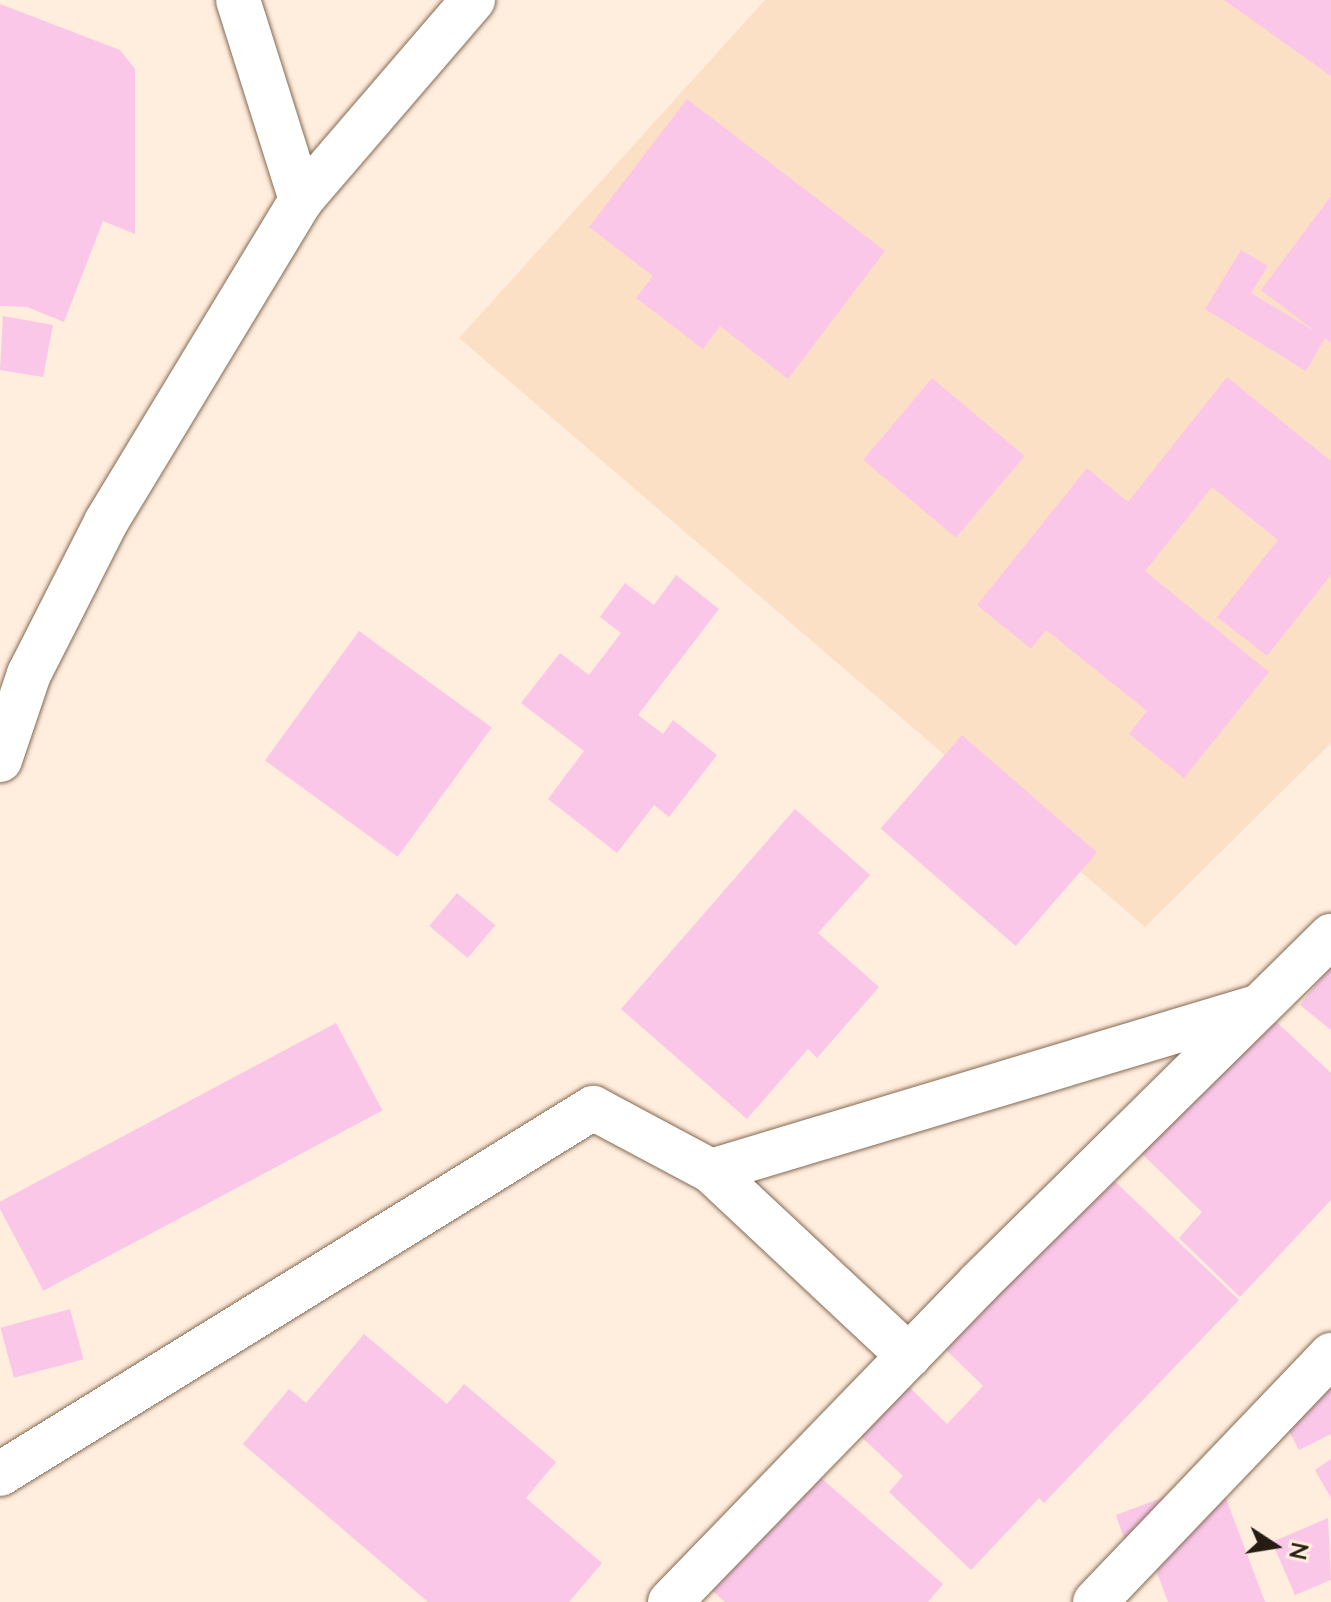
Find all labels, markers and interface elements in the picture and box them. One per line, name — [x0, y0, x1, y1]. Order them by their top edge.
north arrow — [1235, 1506, 1315, 1586]
text: N — [1284, 1540, 1314, 1562]

